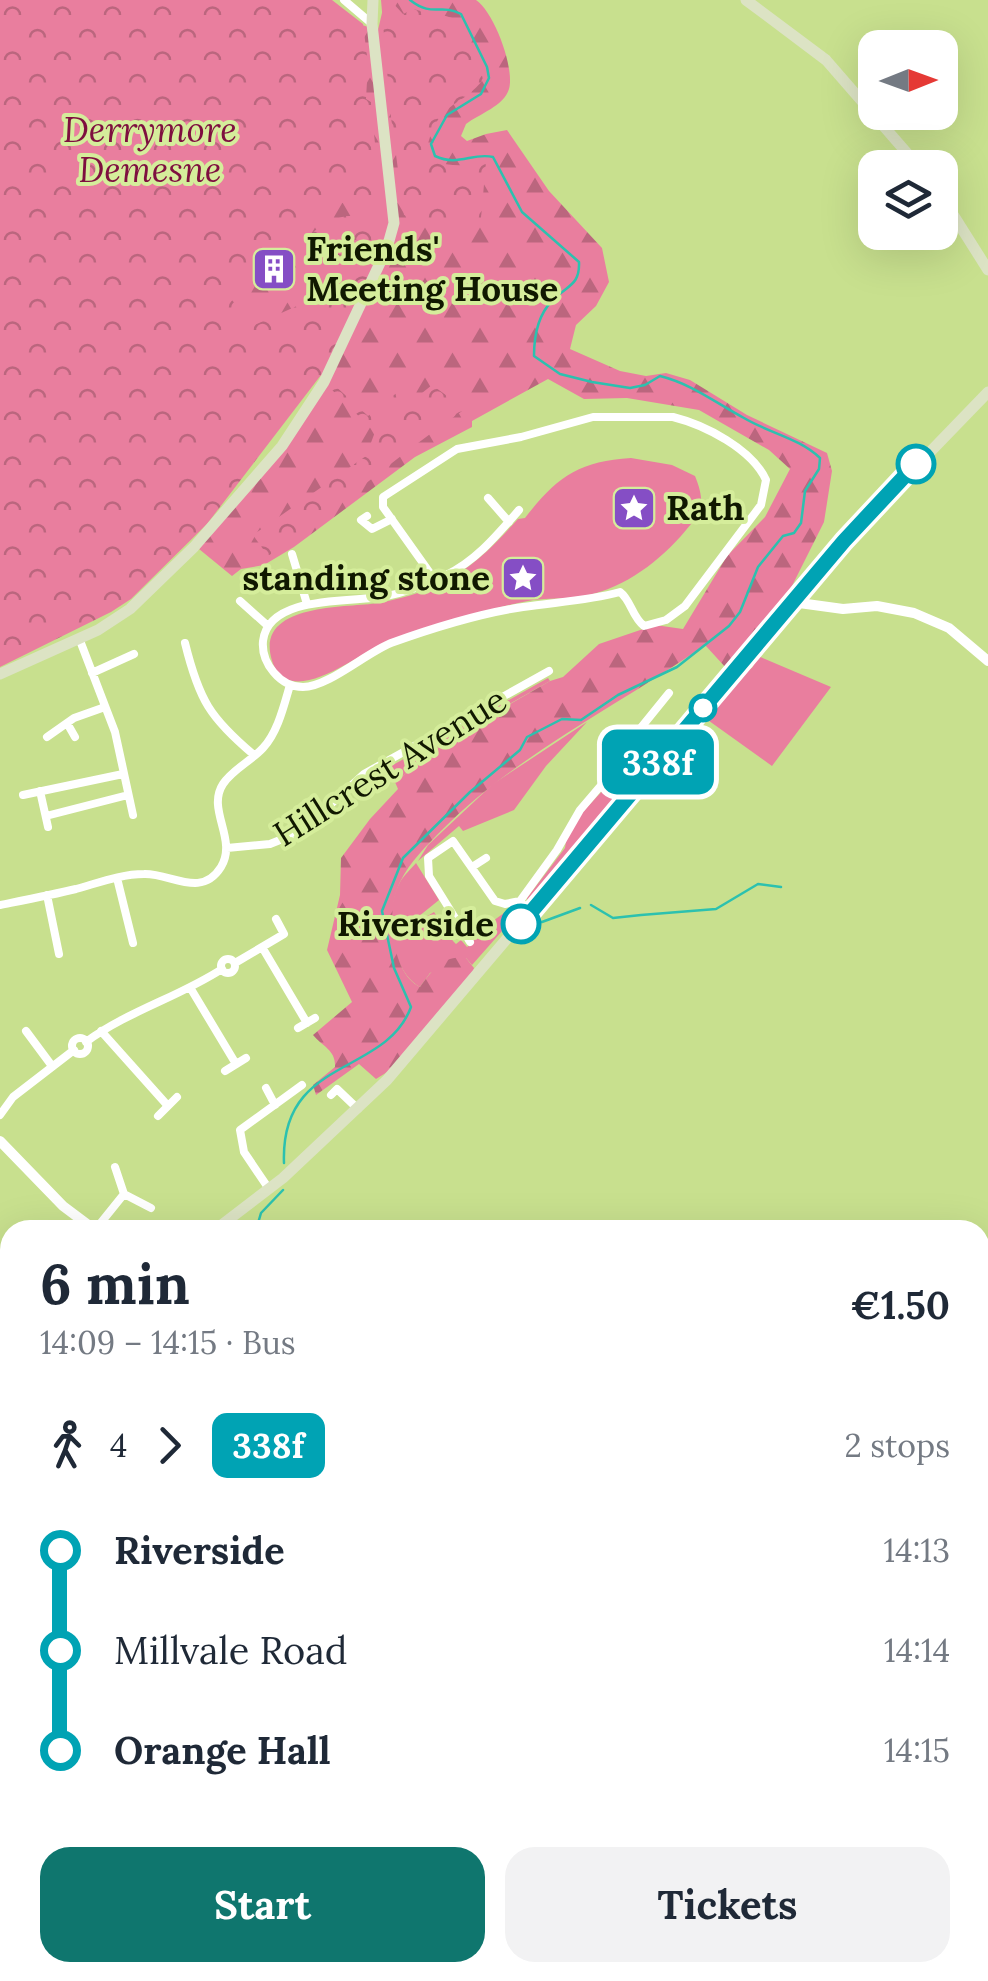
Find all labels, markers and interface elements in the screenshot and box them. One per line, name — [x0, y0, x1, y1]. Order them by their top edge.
north arrow — [858, 30, 958, 130]
map controls — [858, 30, 958, 250]
park label: Derrymore Demesne — [63, 107, 237, 192]
button: layers — [858, 150, 958, 250]
place label: Friends' Meeting House — [306, 226, 558, 311]
building icon: Friends' Meeting House — [251, 246, 297, 292]
unlabelled marker — [897, 445, 935, 483]
place icon: Rath — [611, 485, 657, 531]
place label: Rath — [666, 485, 745, 530]
place label: standing stone — [242, 555, 490, 600]
place icon: standing stone — [500, 555, 546, 601]
street label: Hillcrest Avenue — [265, 677, 515, 856]
unlabelled marker — [690, 695, 716, 721]
line badge: 338f — [588, 730, 728, 794]
text: 338f — [622, 740, 694, 785]
place label: Riverside — [337, 901, 494, 946]
marker: Riverside — [502, 905, 540, 943]
text: 6 min — [40, 1249, 190, 1319]
text: €1.50 — [850, 1281, 950, 1329]
text: 14:09 – 14:15 · Bus — [40, 1322, 296, 1363]
icon: walk — [40, 1418, 95, 1473]
icon: forward — [142, 1418, 197, 1473]
text: 338f — [232, 1423, 305, 1468]
text: 4 — [110, 1425, 127, 1466]
text: 2 stops — [845, 1425, 950, 1466]
text: Riverside — [114, 1526, 285, 1574]
text: 14:13 — [884, 1530, 950, 1571]
text: Millvale Road — [114, 1626, 348, 1674]
text: 14:14 — [884, 1630, 950, 1671]
text: Orange Hall — [114, 1726, 331, 1774]
text: 14:15 — [884, 1730, 950, 1771]
button: Start — [40, 1847, 485, 1962]
button: Tickets — [505, 1847, 950, 1962]

